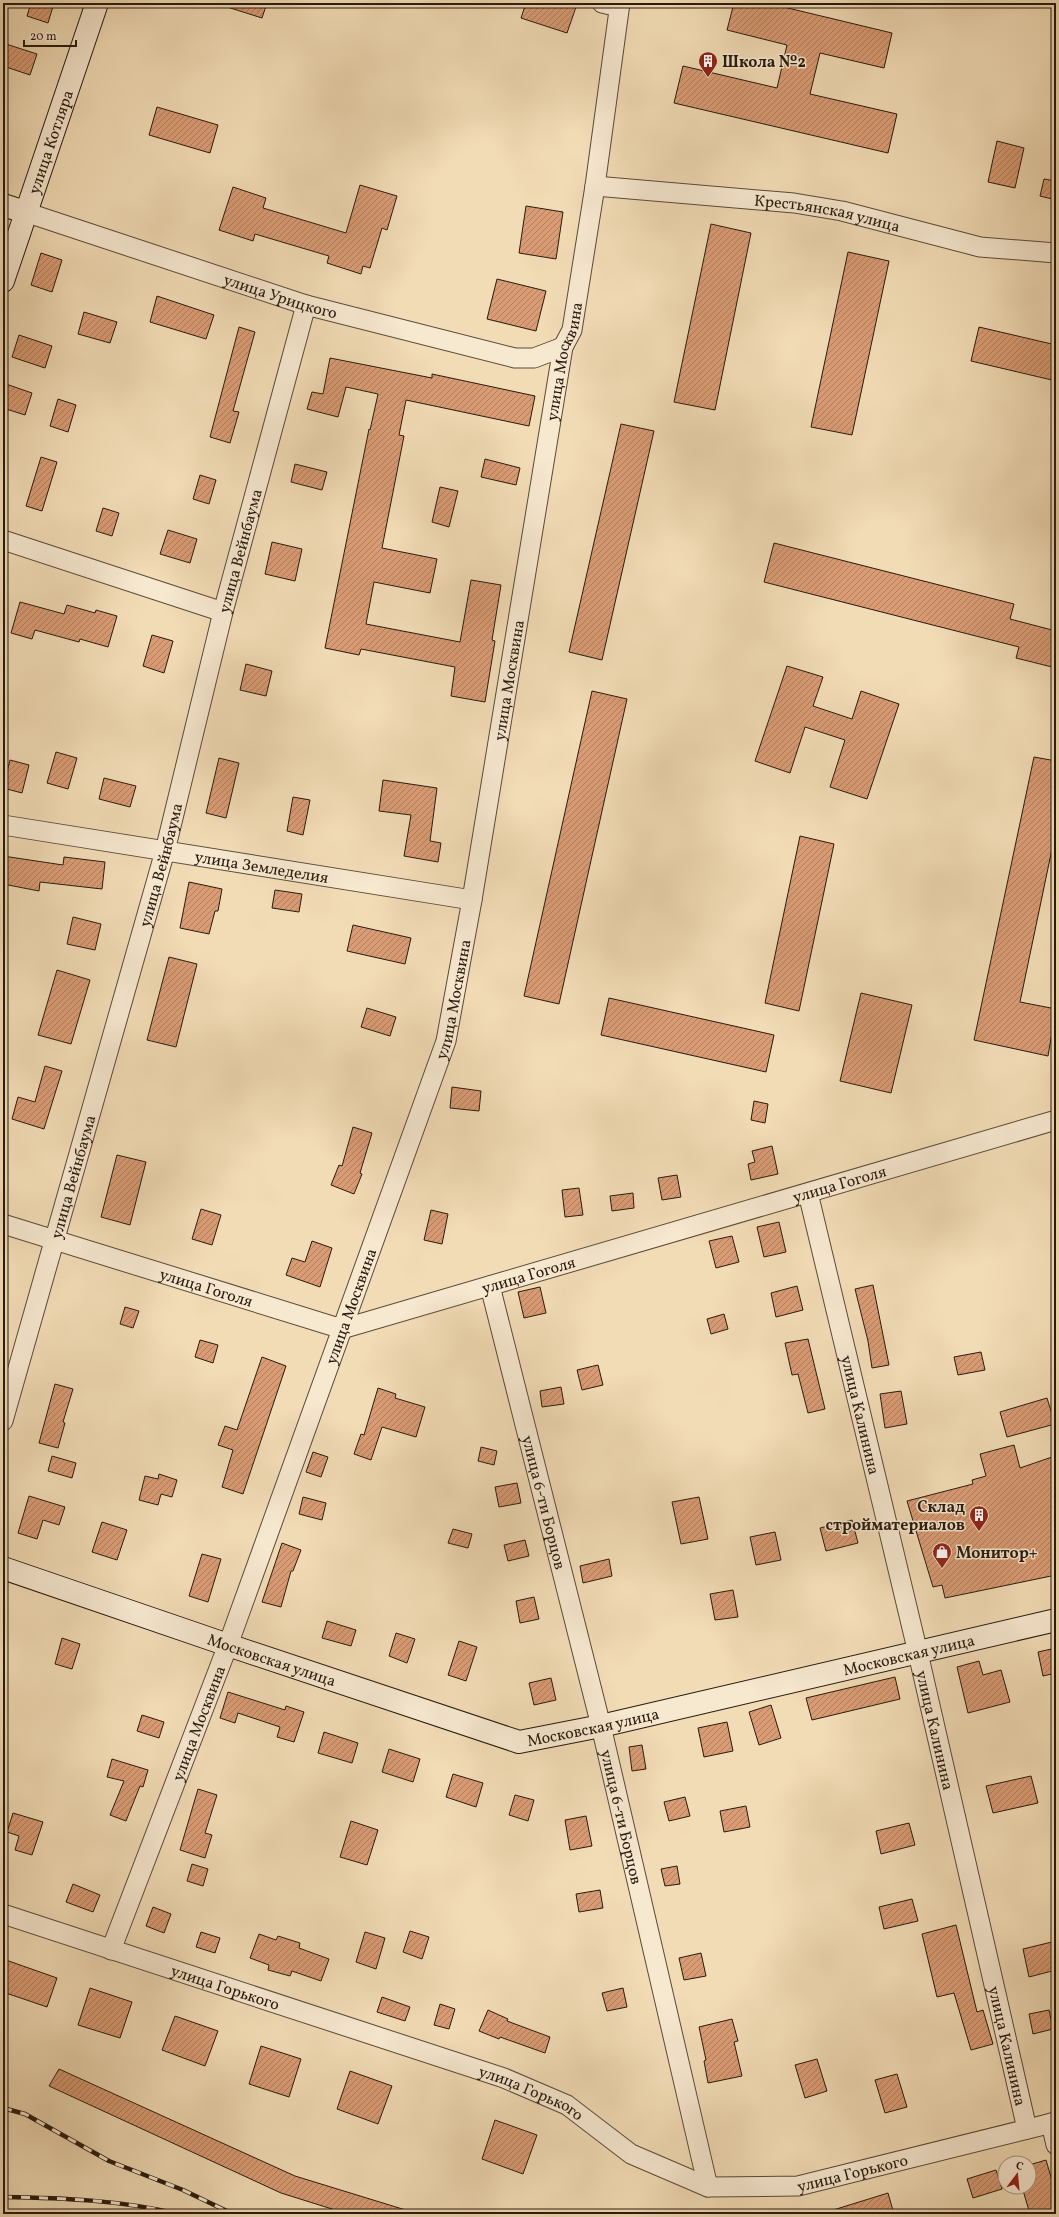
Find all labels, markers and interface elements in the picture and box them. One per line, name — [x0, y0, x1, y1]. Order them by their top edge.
scale bar — [24, 22, 76, 48]
text: 20 m — [30, 29, 57, 45]
building icon: Школа №2 — [697, 50, 719, 78]
place label: Школа №2 — [722, 52, 806, 74]
street label: улица Котляра — [24, 87, 80, 197]
street label: Крестьянская улица — [753, 191, 902, 239]
street label: улица Урицкого — [220, 269, 339, 325]
street label: улица Москвина — [542, 301, 589, 423]
street label: улица Вейнбаума — [214, 487, 269, 616]
street label: улица Москвина — [489, 618, 531, 743]
street label: улица Вейнбаума — [135, 801, 189, 930]
street label: улица Земледелия — [193, 847, 330, 890]
street label: улица Москвина — [431, 938, 478, 1063]
street label: улица Вейнбаума — [46, 1113, 102, 1242]
street label: улица Гоголя — [790, 1161, 889, 1209]
street label: улица Москвина — [321, 1246, 383, 1368]
street label: улица Гоголя — [479, 1252, 578, 1301]
street label: улица Гоголя — [156, 1264, 255, 1314]
street label: улица Калинина — [834, 1353, 884, 1477]
street label: улица 6-ти Борцов — [515, 1433, 570, 1572]
place label: Склад стройматериалов — [826, 1497, 965, 1537]
building icon: Склад стройматериалов — [968, 1504, 990, 1532]
shop icon: Монитор+ — [931, 1541, 953, 1569]
place label: Монитор+ — [956, 1543, 1038, 1565]
street label: Московская улица — [204, 1630, 338, 1693]
street label: Московская улица — [841, 1630, 977, 1682]
street label: улица Москвина — [168, 1663, 232, 1785]
street label: улица Калинина — [909, 1668, 958, 1793]
street label: Московская улица — [525, 1704, 662, 1753]
street label: улица 6-ти Борцов — [594, 1748, 646, 1887]
street label: улица Горького — [168, 1961, 282, 2017]
street label: улица Калинина — [982, 1984, 1030, 2108]
street label: улица Горького — [475, 2061, 588, 2127]
street label: улица Горького — [795, 2150, 910, 2199]
north arrow — [997, 2155, 1037, 2195]
text: С — [1014, 2159, 1025, 2175]

